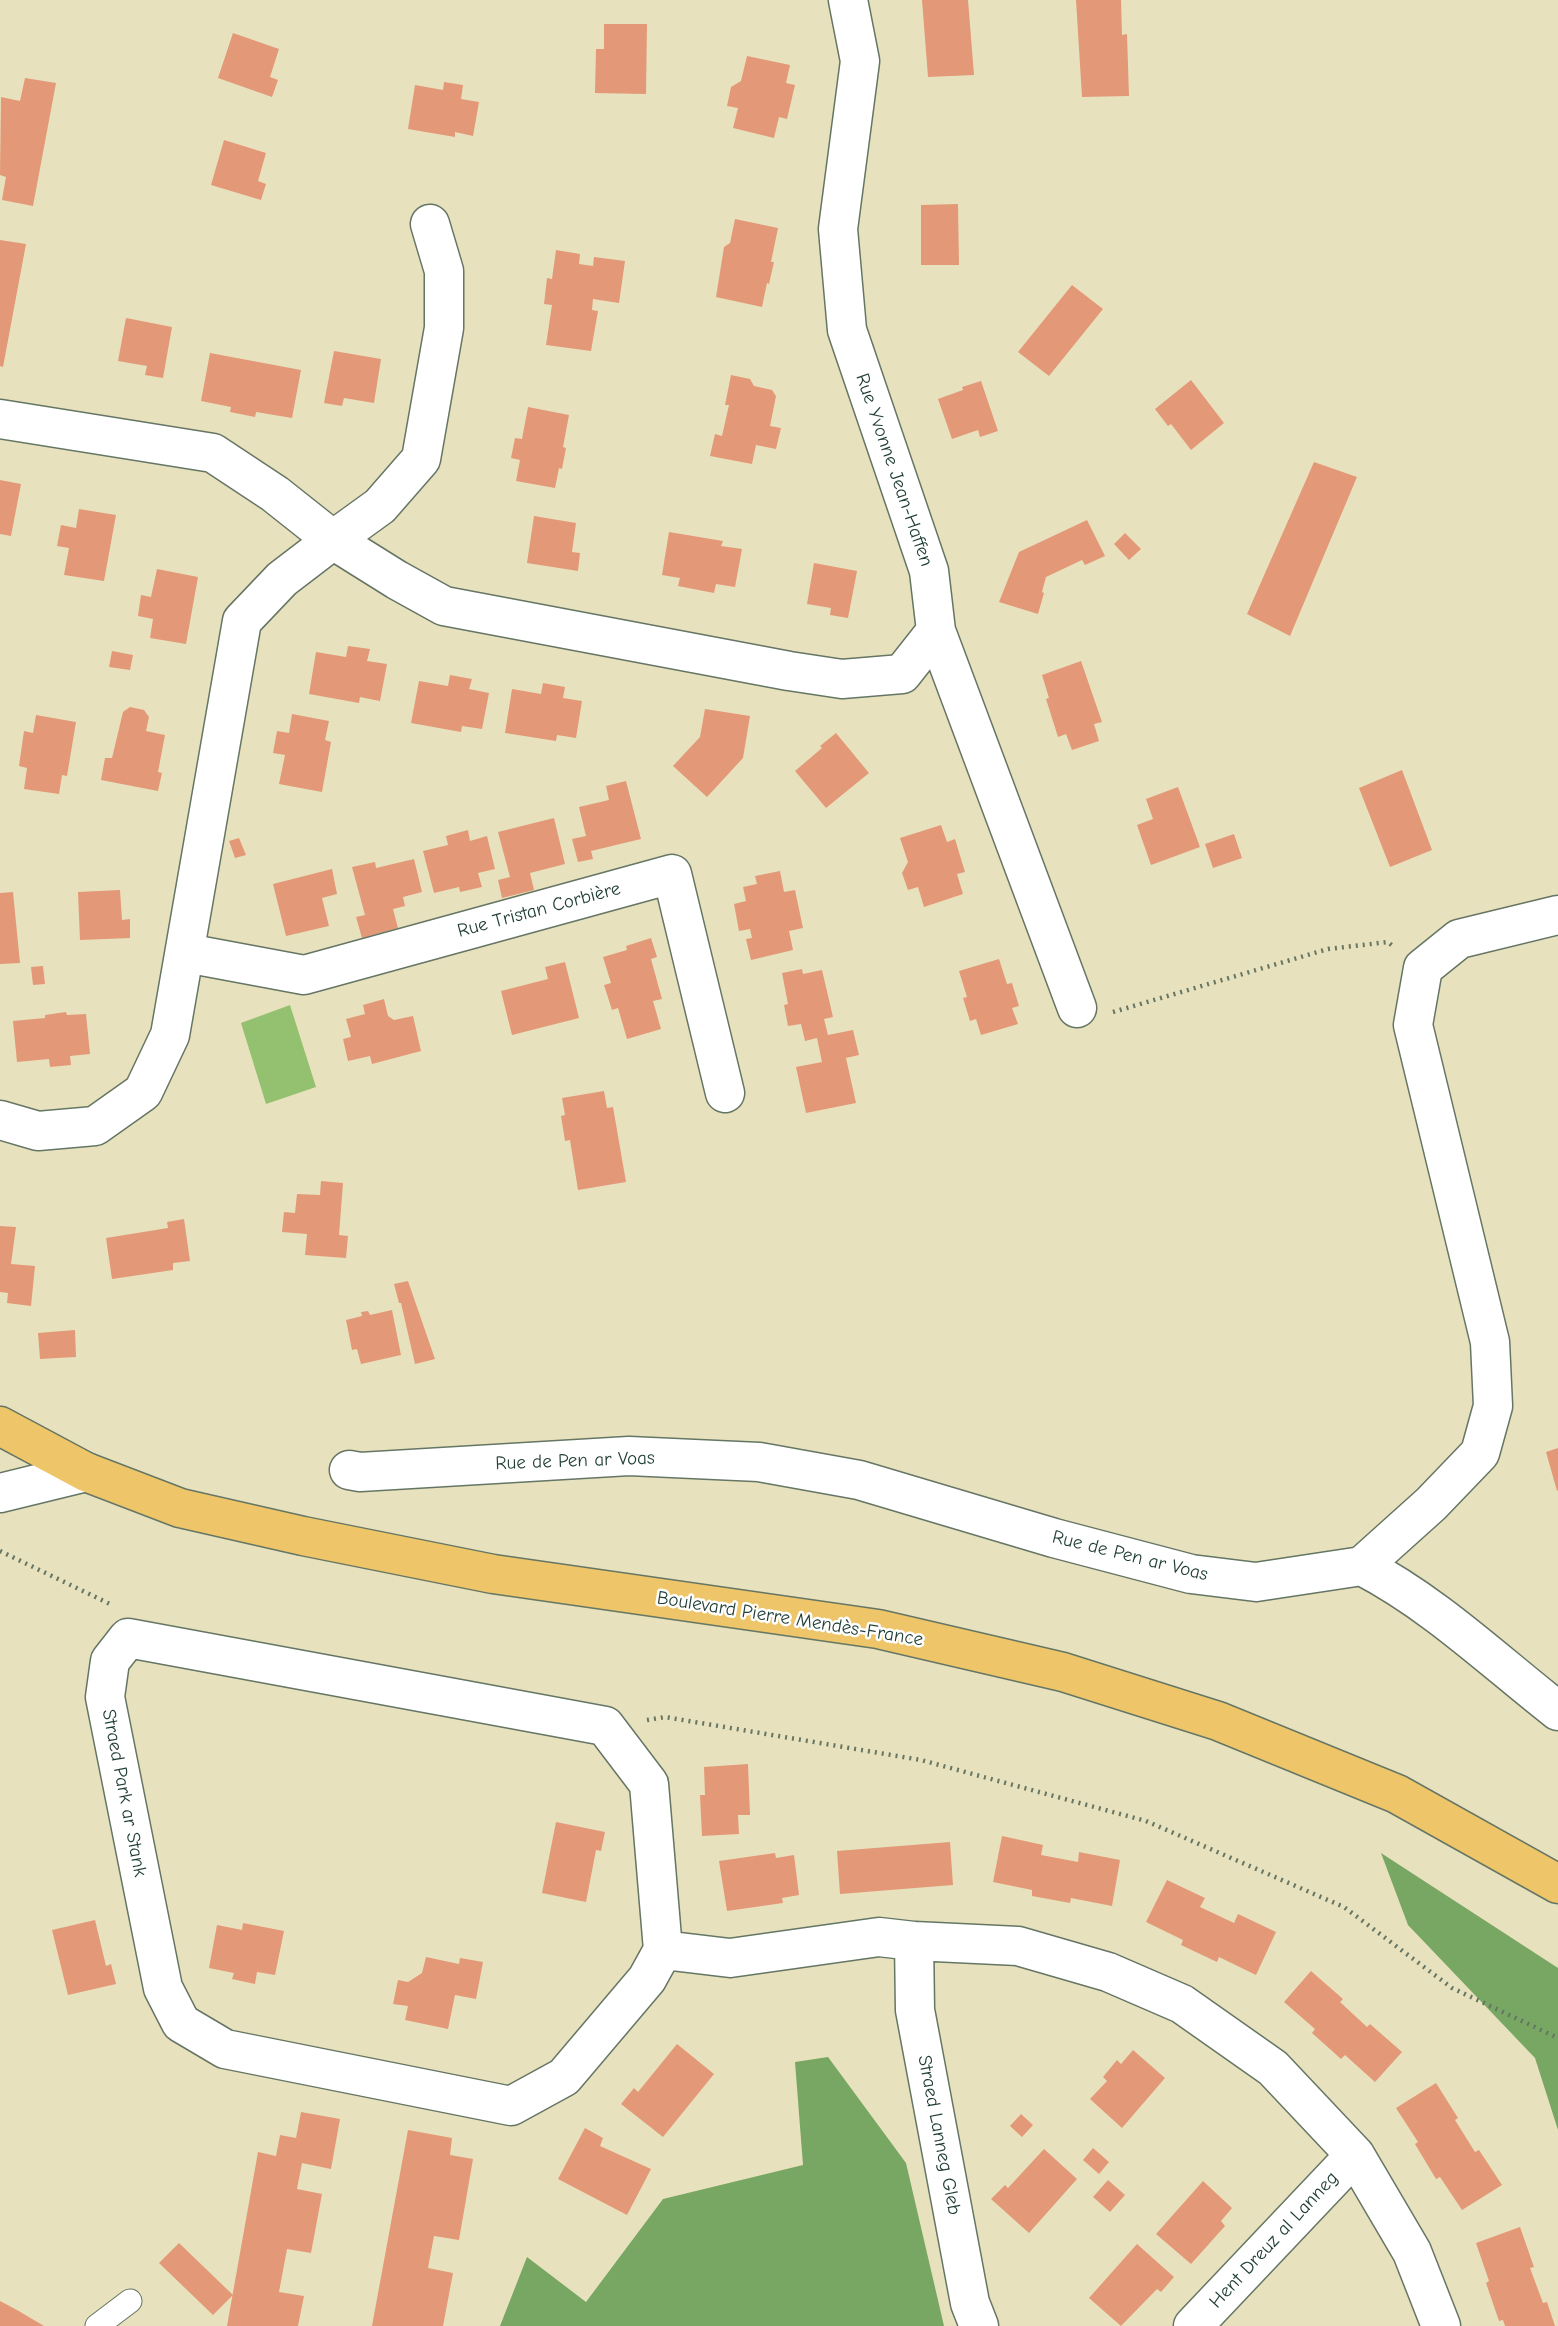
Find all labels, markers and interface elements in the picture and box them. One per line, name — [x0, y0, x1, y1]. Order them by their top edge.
street label: Rue Yvonne Jean-Haffen — [850, 370, 938, 570]
street label: Rue Tristan Corbière — [455, 877, 623, 943]
street label: Rue de Pen ar Voas — [495, 1447, 655, 1475]
street label: Rue de Pen ar Voas — [1050, 1526, 1210, 1586]
street label: Boulevard Pierre Mendès-France — [655, 1587, 925, 1651]
street label: Straed Park ar Stank — [97, 1707, 151, 1879]
street label: Straed Lanneg Gleb — [912, 2053, 966, 2217]
street label: Hent Dreuz al Lanneg — [1205, 2167, 1343, 2313]

